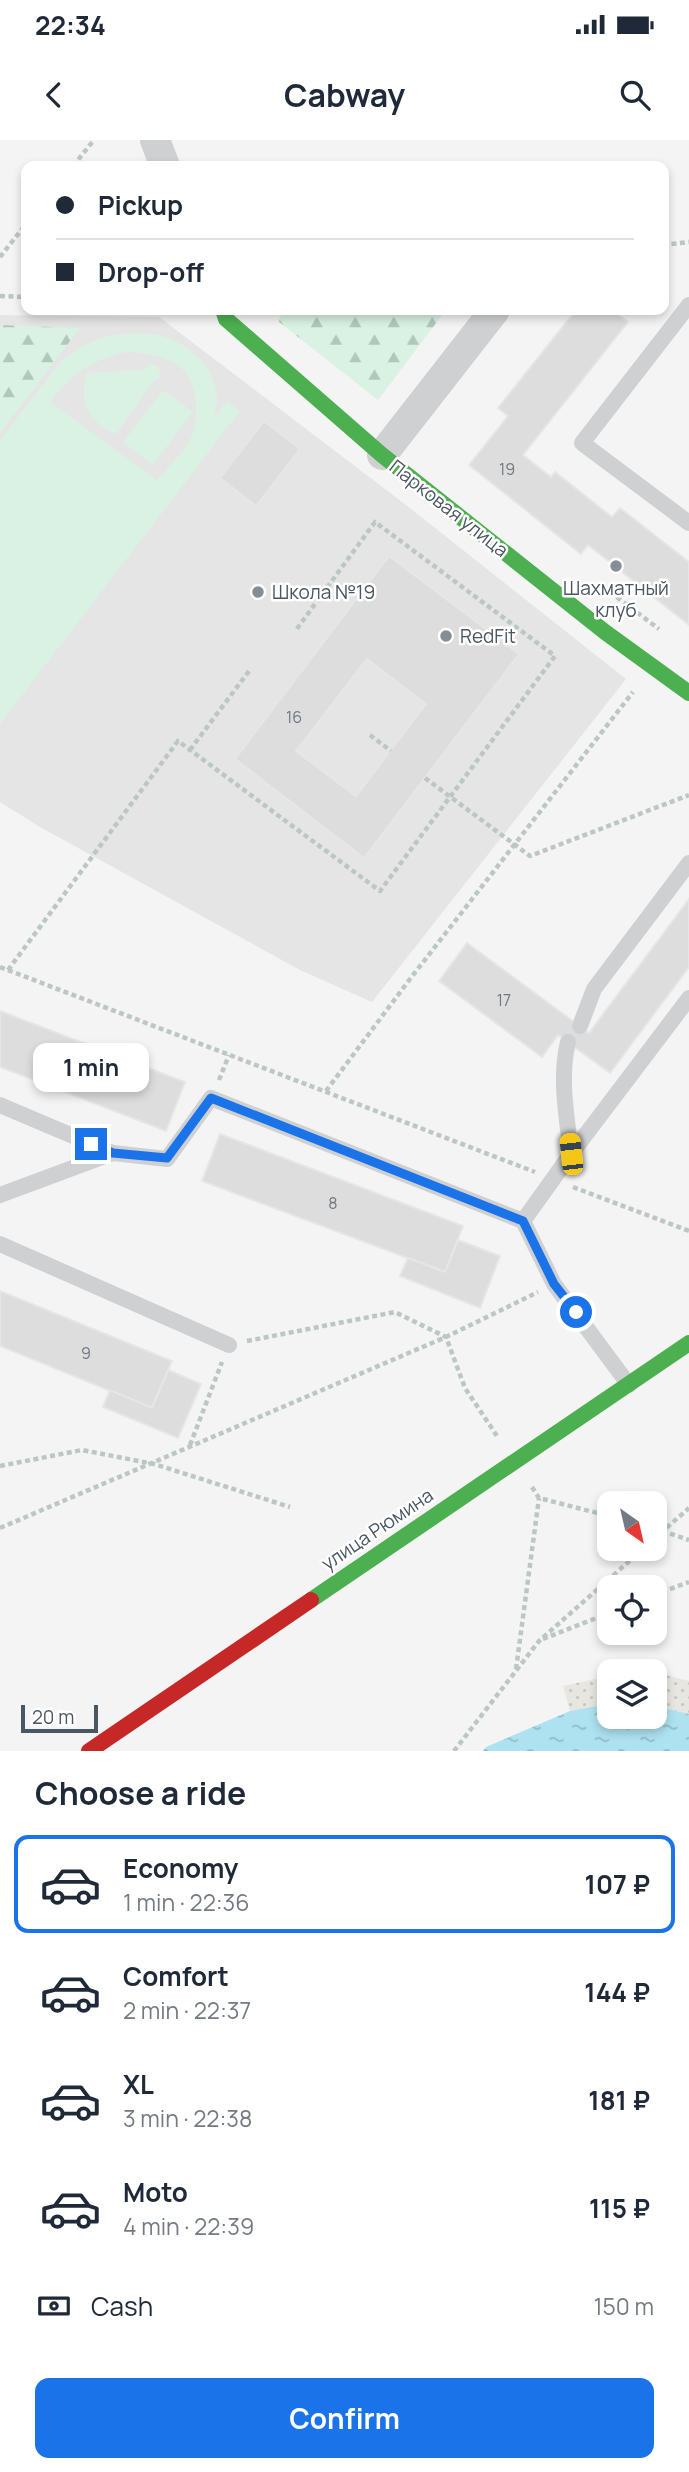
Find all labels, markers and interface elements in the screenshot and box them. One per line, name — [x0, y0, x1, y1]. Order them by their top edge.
text: 22:34 — [35, 7, 106, 43]
text: Cabway — [284, 73, 405, 117]
icon: back — [35, 76, 73, 114]
icon: search — [616, 76, 654, 114]
text: Pickup — [98, 187, 183, 223]
text: Drop-off — [98, 254, 204, 290]
street label: Парковая улица — [384, 453, 514, 563]
house number: 19 — [499, 458, 515, 480]
marker: Шахматный клуб — [608, 558, 624, 574]
place label: Шахматный клуб — [563, 575, 669, 623]
place label: Школа №19 — [272, 579, 375, 605]
marker: Школа №19 — [250, 584, 266, 600]
place label: RedFit — [460, 623, 516, 649]
marker: RedFit — [438, 628, 454, 644]
house number: 16 — [286, 706, 302, 728]
house number: 17 — [497, 989, 511, 1011]
callout: 1 min — [33, 1042, 149, 1091]
text: 1 min — [63, 1051, 119, 1083]
route end — [75, 1128, 107, 1160]
car — [559, 1132, 584, 1176]
house number: 8 — [328, 1192, 338, 1214]
route start — [560, 1296, 592, 1328]
house number: 9 — [81, 1342, 91, 1364]
street label: улица Рюмина — [316, 1482, 438, 1576]
north arrow — [597, 1491, 667, 1561]
map controls — [597, 1491, 667, 1729]
button: locate — [597, 1575, 667, 1645]
button: layers — [597, 1659, 667, 1729]
scale bar — [21, 1702, 98, 1734]
text: 20 m — [32, 1704, 74, 1730]
text: Choose a ride — [35, 1771, 246, 1815]
text: Economy — [123, 1850, 238, 1886]
icon: car — [39, 1853, 102, 1916]
text: 107 ₽ — [585, 1866, 650, 1902]
text: 1 min · 22:36 — [123, 1886, 250, 1918]
text: Comfort — [123, 1958, 229, 1994]
icon: car — [39, 1961, 102, 2024]
text: 144 ₽ — [584, 1974, 650, 2010]
text: 2 min · 22:37 — [123, 1994, 251, 2026]
text: XL — [123, 2066, 154, 2102]
icon: car — [39, 2069, 102, 2132]
text: 181 ₽ — [588, 2082, 650, 2118]
text: 3 min · 22:38 — [123, 2102, 252, 2134]
text: Moto — [123, 2174, 188, 2210]
icon: car — [39, 2177, 102, 2240]
text: 115 ₽ — [589, 2190, 650, 2226]
text: 4 min · 22:39 — [123, 2210, 254, 2242]
icon: cash — [35, 2287, 73, 2325]
text: Cash — [91, 2288, 153, 2324]
text: 150 m — [594, 2290, 654, 2322]
button: Confirm — [35, 2378, 654, 2458]

